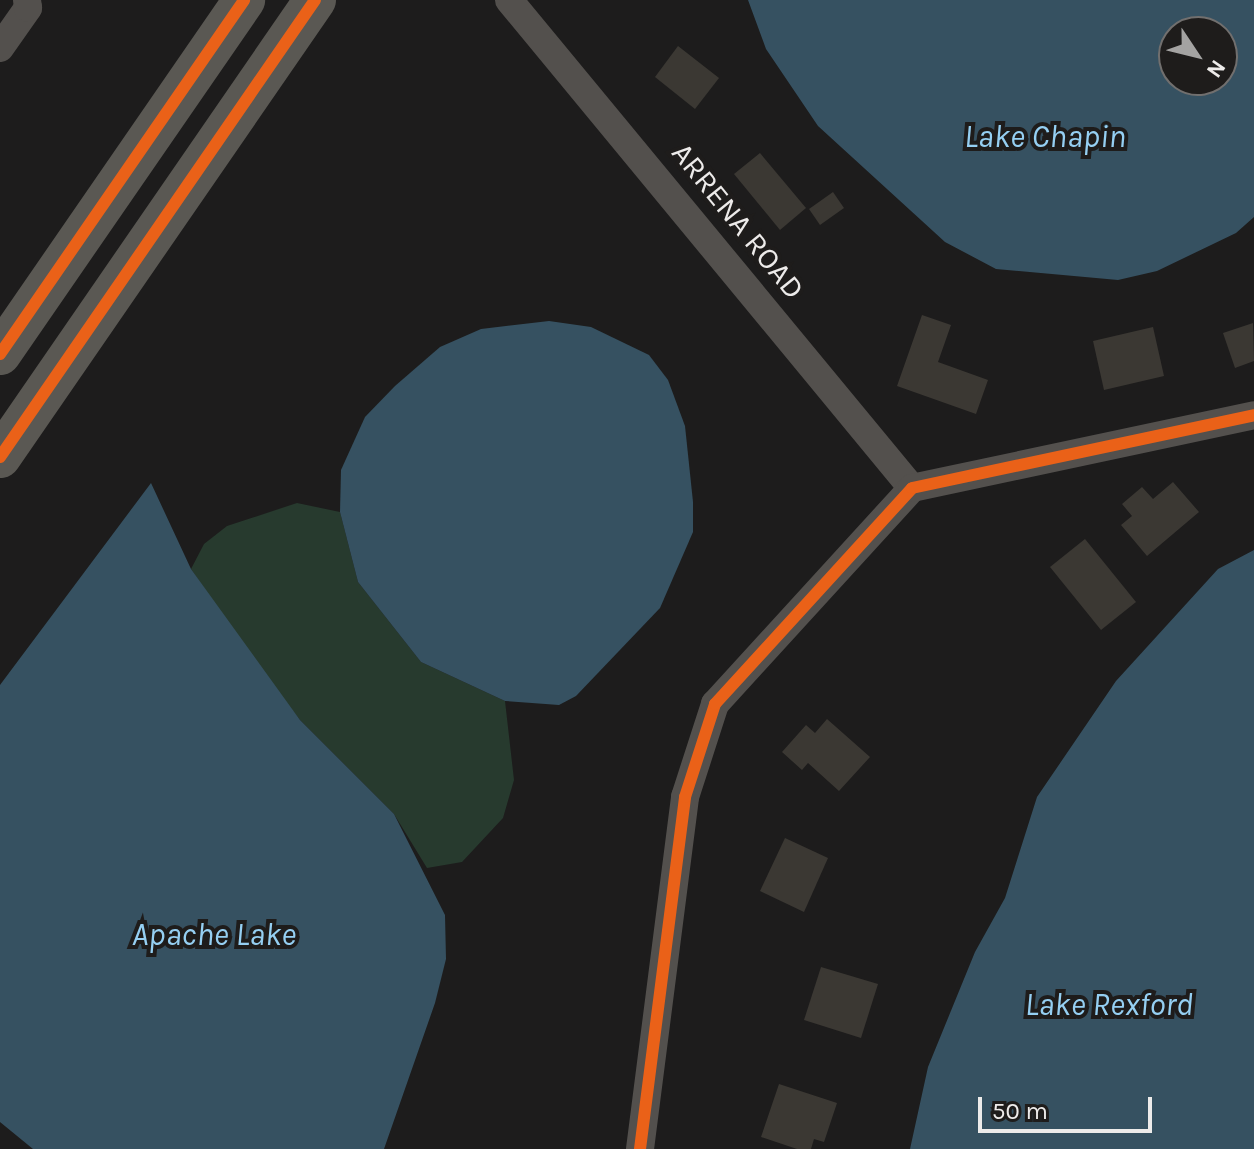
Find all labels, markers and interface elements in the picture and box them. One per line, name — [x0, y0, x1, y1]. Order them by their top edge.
north arrow — [1158, 16, 1238, 96]
text: N — [1201, 55, 1231, 83]
water label: Lake Chapin — [964, 118, 1126, 156]
street label: ARRENA ROAD — [664, 136, 812, 306]
water label: Apache Lake — [132, 916, 296, 954]
water label: Lake Rexford — [1025, 986, 1193, 1024]
scale bar — [982, 1081, 1156, 1131]
text: 50 m — [992, 1097, 1048, 1125]

